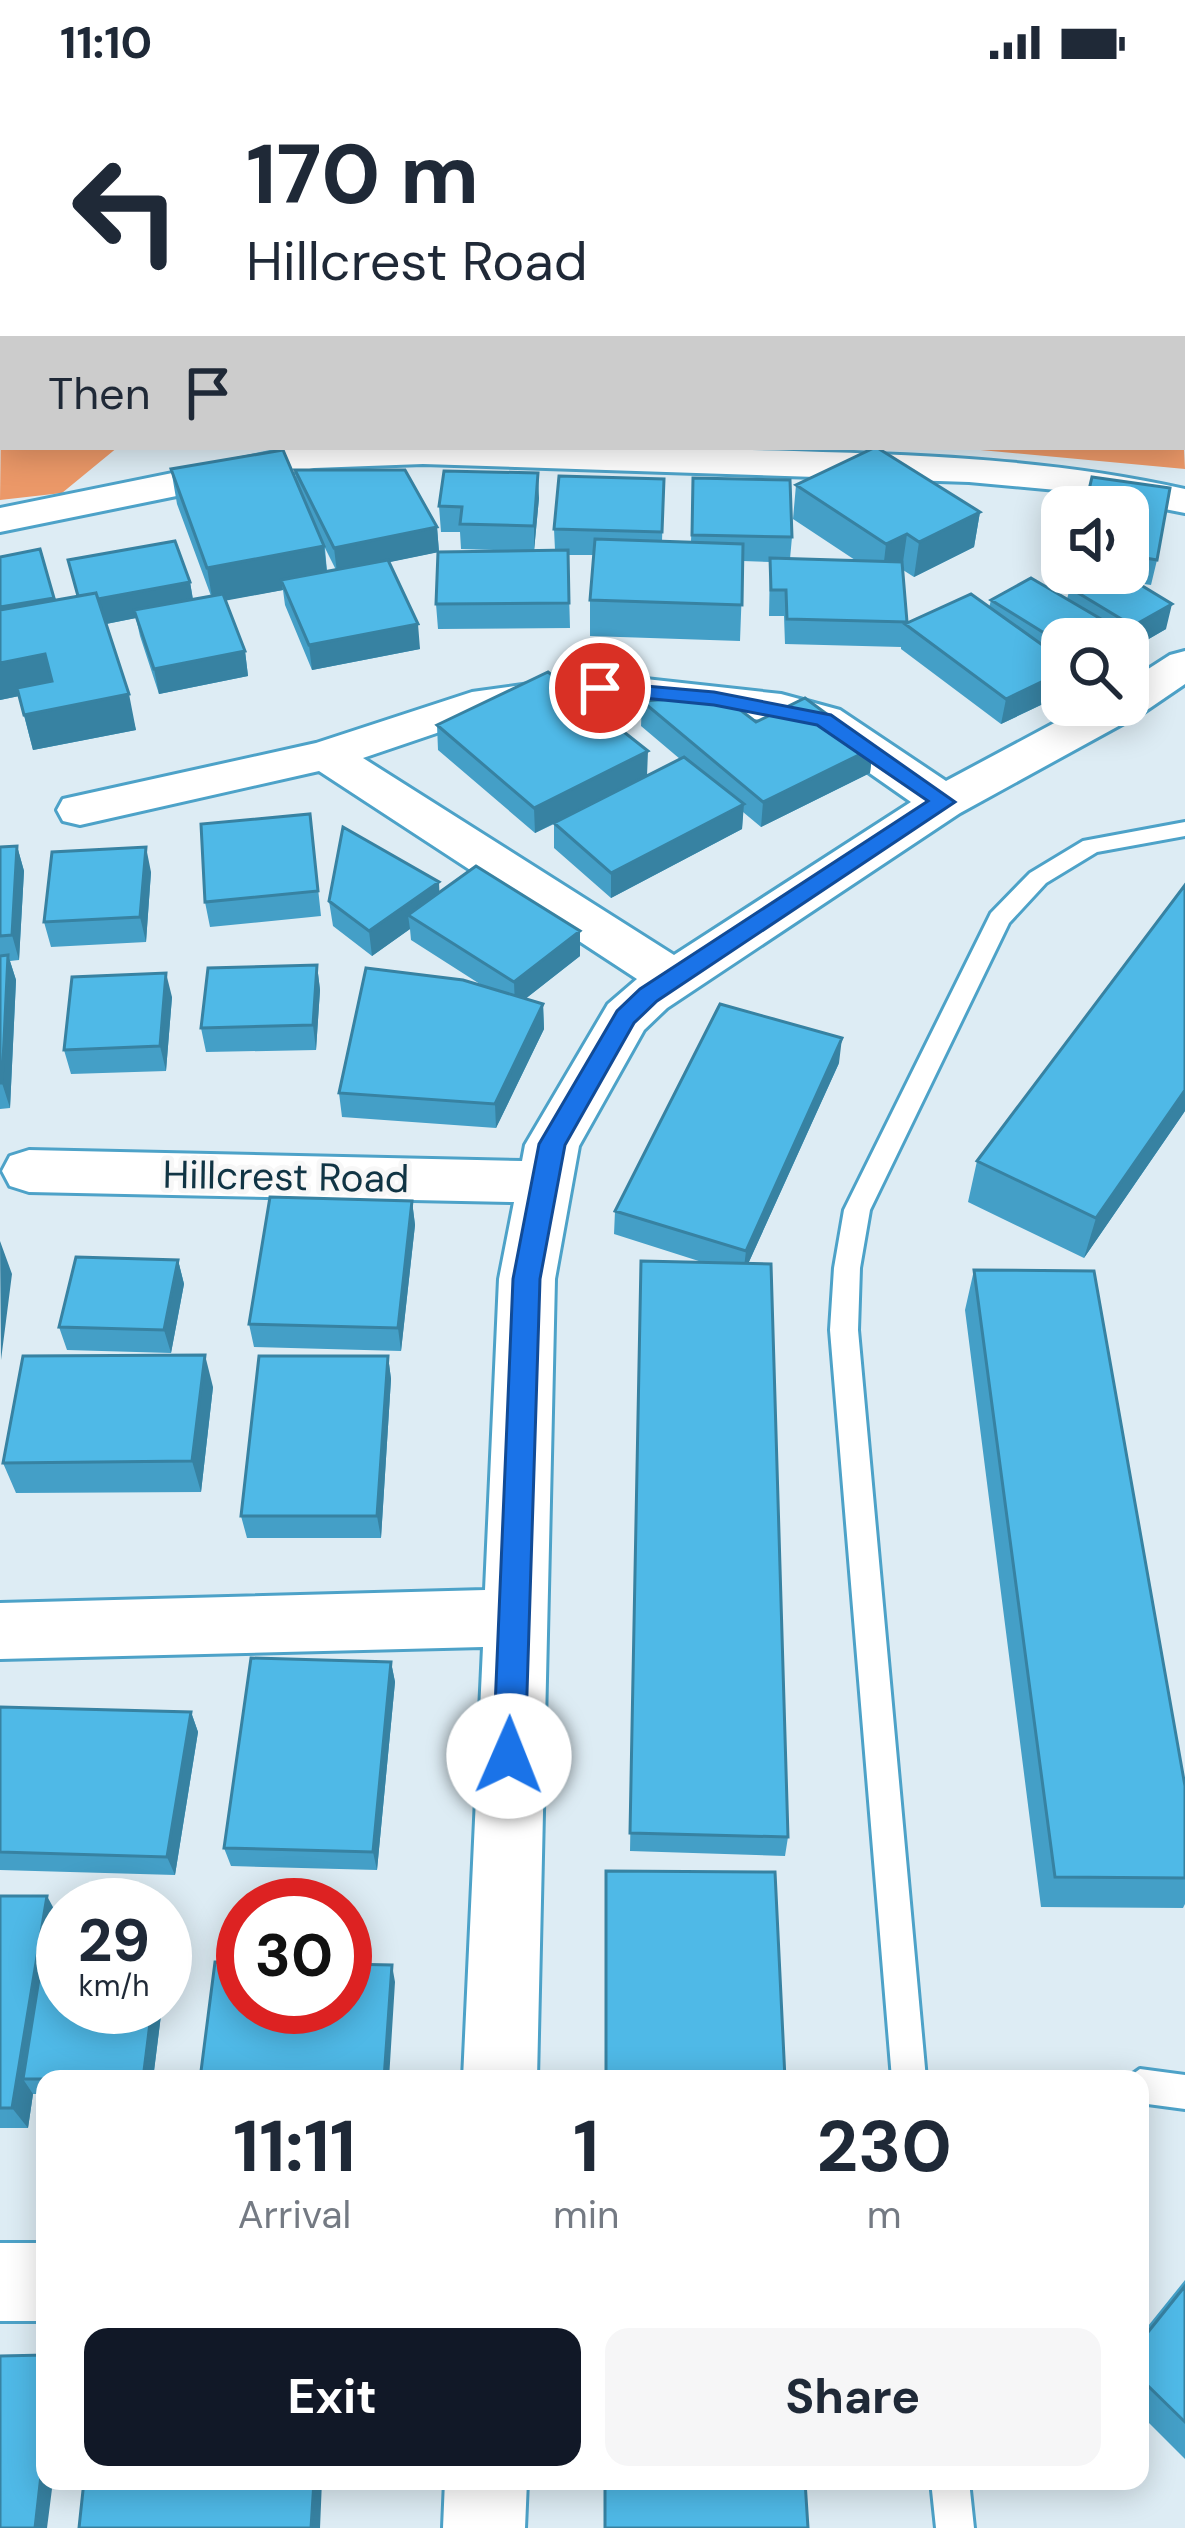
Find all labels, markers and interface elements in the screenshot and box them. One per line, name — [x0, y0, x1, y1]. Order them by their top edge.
text: 11:10 — [60, 13, 152, 72]
text: 170 m — [246, 120, 479, 229]
icon: left — [48, 132, 204, 288]
text: Hillcrest Road — [246, 226, 588, 297]
icon: arrive — [175, 360, 241, 426]
text: Then — [48, 364, 151, 423]
map controls — [1041, 486, 1149, 726]
button: sound — [1041, 486, 1149, 594]
button: search — [1041, 618, 1149, 726]
pin — [549, 637, 651, 739]
icon: arrive — [567, 655, 633, 721]
street label: Hillcrest Road — [162, 1149, 410, 1204]
position arrow — [446, 1693, 572, 1819]
speed limit sign: 30 — [216, 1878, 372, 2034]
text: 29 — [78, 1901, 150, 1980]
text: km/h — [79, 1966, 149, 2005]
text: 11:11 — [233, 2100, 356, 2193]
text: 1 — [573, 2100, 599, 2193]
text: 230 — [816, 2100, 952, 2193]
text: Arrival — [238, 2189, 351, 2240]
text: min — [553, 2189, 619, 2240]
text: m — [867, 2189, 902, 2240]
button: Exit — [84, 2328, 581, 2466]
button: Share — [605, 2328, 1101, 2466]

